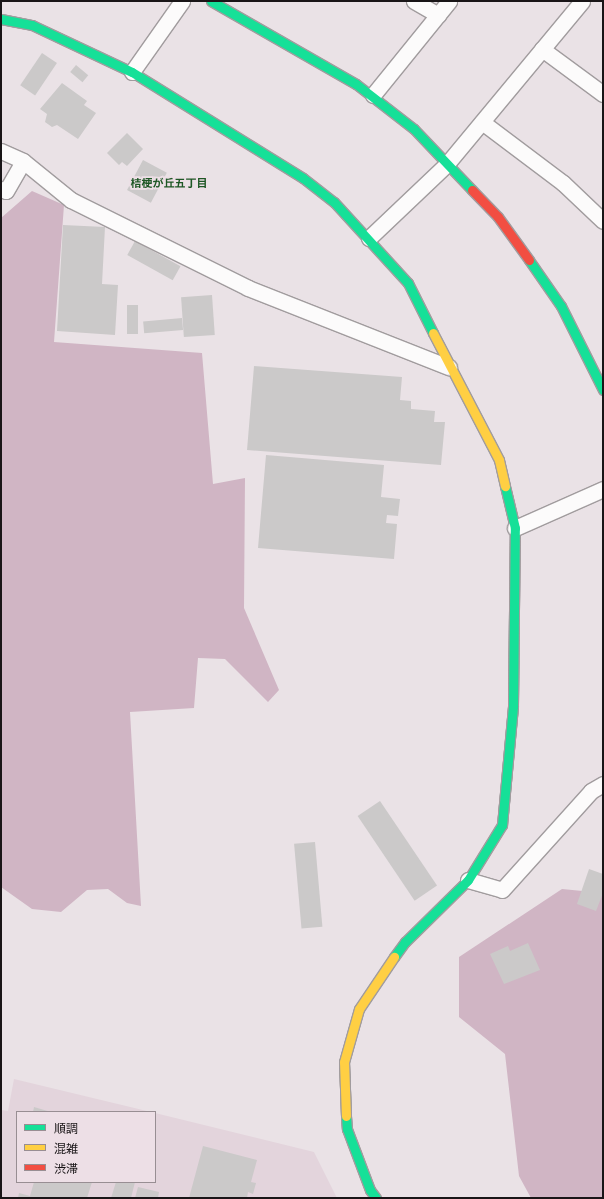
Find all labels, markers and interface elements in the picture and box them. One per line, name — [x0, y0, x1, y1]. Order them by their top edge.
district label: 桔梗が丘五丁目 — [131, 176, 207, 190]
legend — [16, 1111, 156, 1183]
text: 順調 — [54, 1122, 78, 1136]
text: 混雑 — [54, 1142, 78, 1156]
text: 渋滞 — [54, 1162, 78, 1176]

